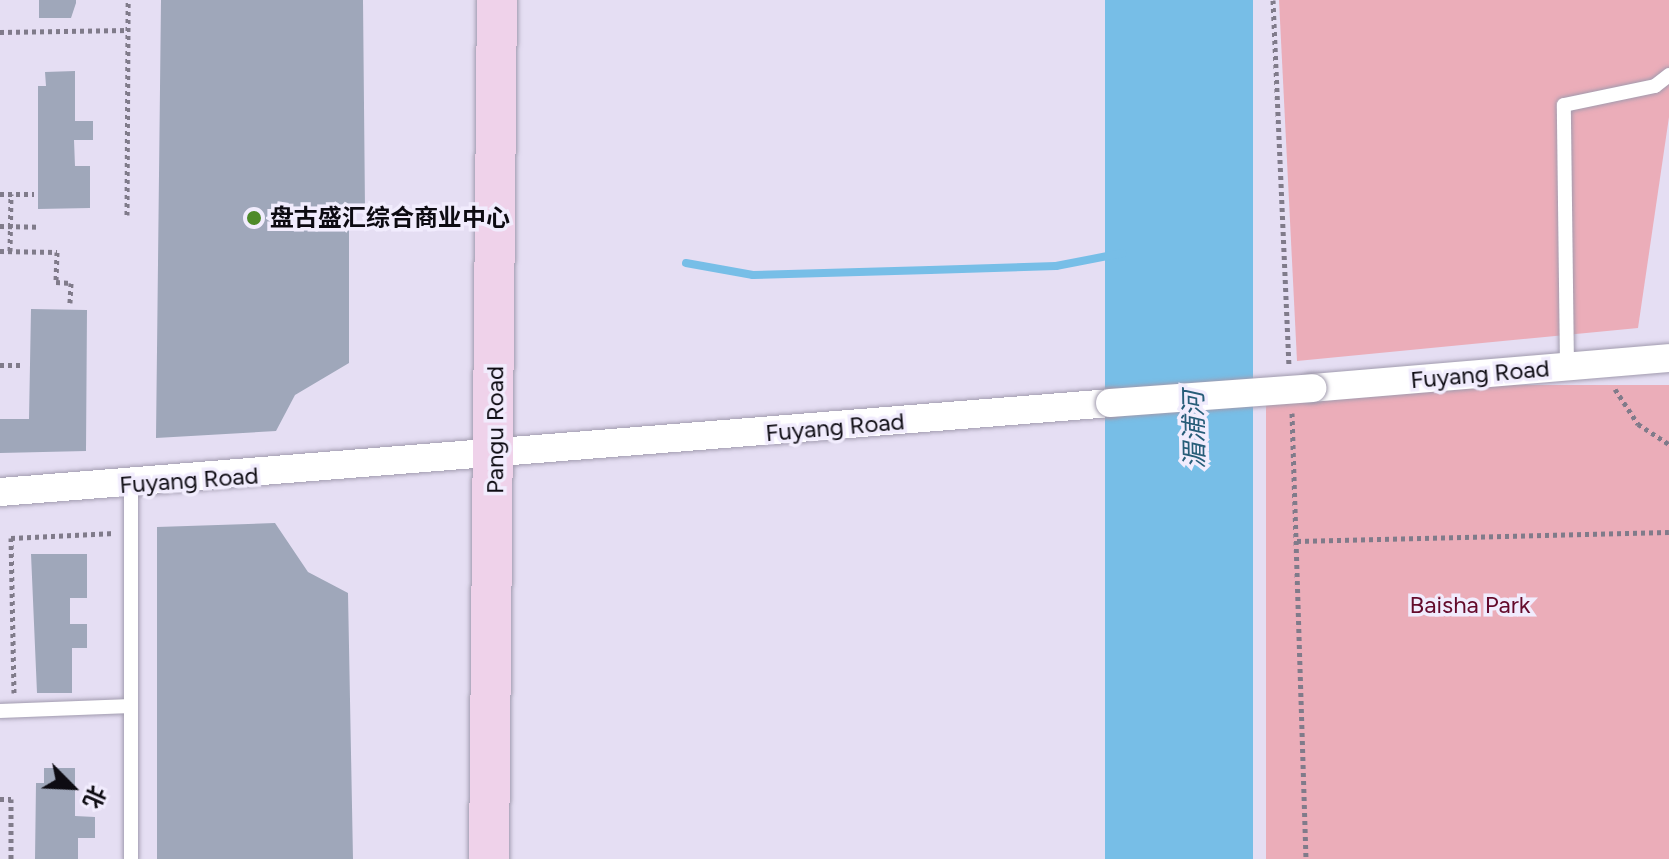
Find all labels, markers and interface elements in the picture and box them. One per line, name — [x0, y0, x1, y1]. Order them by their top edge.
place label: 盘古盛汇综合商业中心 — [270, 204, 510, 232]
marker: 盘古盛汇综合商业中心 — [245, 209, 263, 227]
street label: Fuyang Road — [1409, 354, 1551, 394]
street label: Pangu Road — [481, 366, 509, 494]
water label: 湄浦河 — [1179, 391, 1211, 469]
street label: Fuyang Road — [764, 407, 906, 447]
street label: Fuyang Road — [118, 461, 260, 499]
park label: Baisha Park — [1410, 591, 1530, 619]
north arrow — [32, 747, 112, 827]
text: 北 — [78, 781, 111, 813]

